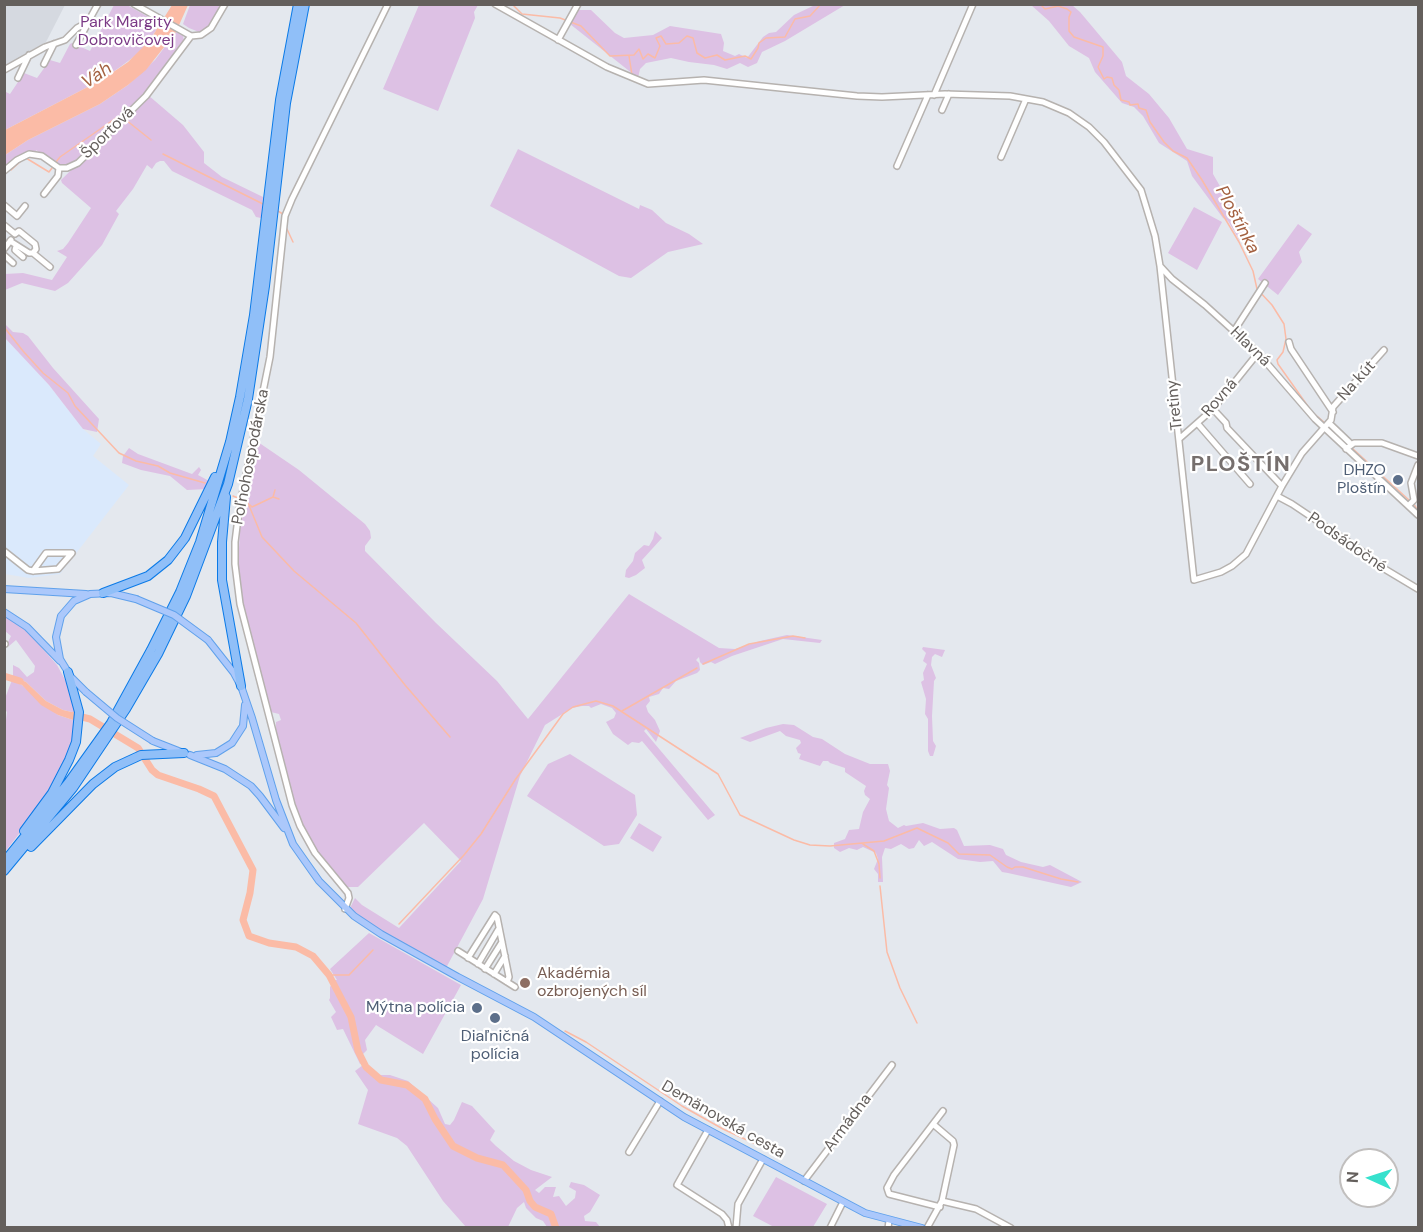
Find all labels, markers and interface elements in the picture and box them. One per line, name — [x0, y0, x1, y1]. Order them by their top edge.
park label: Park Margity Dobrovičovej — [78, 13, 174, 51]
water label: Váh — [78, 58, 116, 94]
street label: Športová — [77, 103, 139, 163]
water label: Ploštínka — [1210, 182, 1264, 258]
street label: Hlavná — [1226, 323, 1274, 371]
street label: Na kút — [1334, 357, 1380, 405]
street label: Rovná — [1198, 375, 1242, 421]
street label: Tretiny — [1163, 379, 1187, 431]
street label: Poľnohospodárska — [228, 388, 274, 526]
district label: PLOŠTÍN — [1191, 452, 1291, 478]
place label: DHZO Ploštín — [1337, 461, 1386, 499]
marker: DHZO Ploštín — [1391, 473, 1405, 487]
street label: Podsádočné — [1304, 509, 1390, 577]
place label: Akadémia ozbrojených síl — [537, 964, 647, 1002]
marker: Akadémia ozbrojených síl — [518, 976, 532, 990]
place label: Mýtna polícia — [366, 998, 465, 1018]
marker: Mýtna polícia — [470, 1001, 484, 1015]
marker: Diaľničná polícia — [488, 1011, 502, 1025]
place label: Diaľničná polícia — [461, 1027, 529, 1065]
street label: Demänovská cesta — [658, 1077, 788, 1163]
street label: Armádna — [820, 1090, 876, 1156]
north arrow — [1339, 1148, 1399, 1208]
text: N — [1342, 1171, 1363, 1184]

